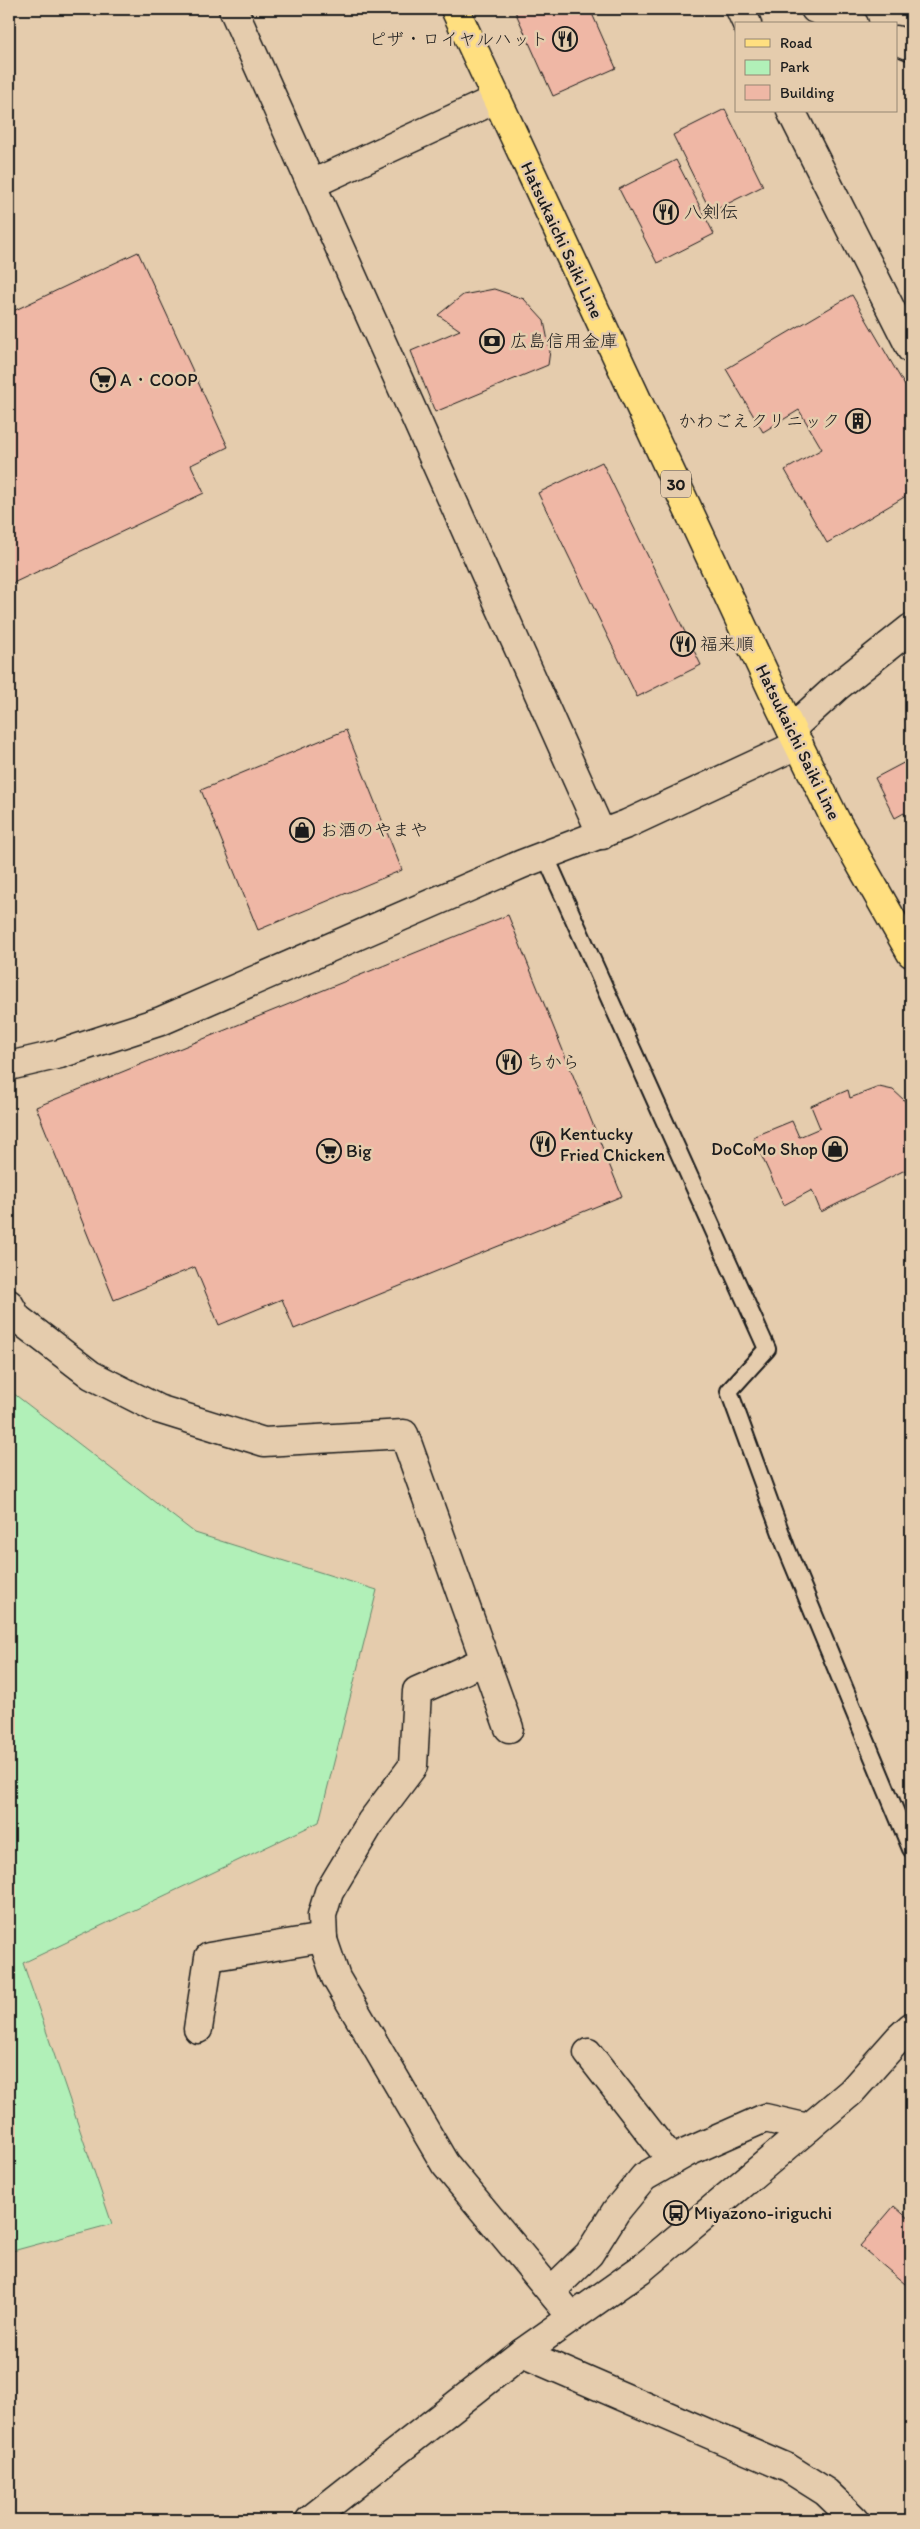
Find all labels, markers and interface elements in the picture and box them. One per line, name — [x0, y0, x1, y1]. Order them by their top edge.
legend — [735, 22, 898, 112]
restaurant icon: ピザ・ロイヤルハット — [552, 26, 578, 52]
place label: ピザ・ロイヤルハット — [368, 28, 548, 50]
text: Road — [780, 34, 813, 52]
text: Park — [780, 58, 810, 76]
text: Building — [780, 84, 834, 102]
street label: Hatsukaichi Saiki Line — [516, 158, 608, 322]
restaurant icon: 八剣伝 — [653, 199, 679, 225]
place label: 八剣伝 — [684, 201, 738, 223]
bank icon: 広島信用金庫 — [479, 328, 505, 354]
place label: 広島信用金庫 — [510, 330, 618, 352]
supermarket icon: A・COOP — [90, 367, 116, 393]
place label: A・COOP — [120, 369, 197, 391]
building icon: かわごえクリニック — [845, 408, 871, 434]
place label: かわごえクリニック — [678, 410, 840, 432]
road number: 30 — [661, 470, 691, 498]
restaurant icon: 福来順 — [670, 631, 696, 657]
place label: 福来順 — [700, 633, 754, 655]
street label: Hatsukaichi Saiki Line — [751, 661, 845, 823]
shop icon: お酒のやまや — [289, 817, 315, 843]
place label: お酒のやまや — [320, 819, 428, 841]
restaurant icon: ちから — [496, 1049, 522, 1075]
place label: ちから — [526, 1051, 580, 1073]
place label: Kentucky Fried Chicken — [560, 1123, 665, 1166]
restaurant icon: Kentucky Fried Chicken — [530, 1131, 556, 1157]
shop icon: DoCoMo Shop — [822, 1136, 848, 1162]
supermarket icon: Big — [316, 1138, 342, 1164]
place label: DoCoMo Shop — [711, 1138, 818, 1160]
place label: Big — [346, 1140, 372, 1162]
bus stop icon: Miyazono-iriguchi — [663, 2200, 689, 2226]
place label: Miyazono-iriguchi — [694, 2202, 832, 2224]

